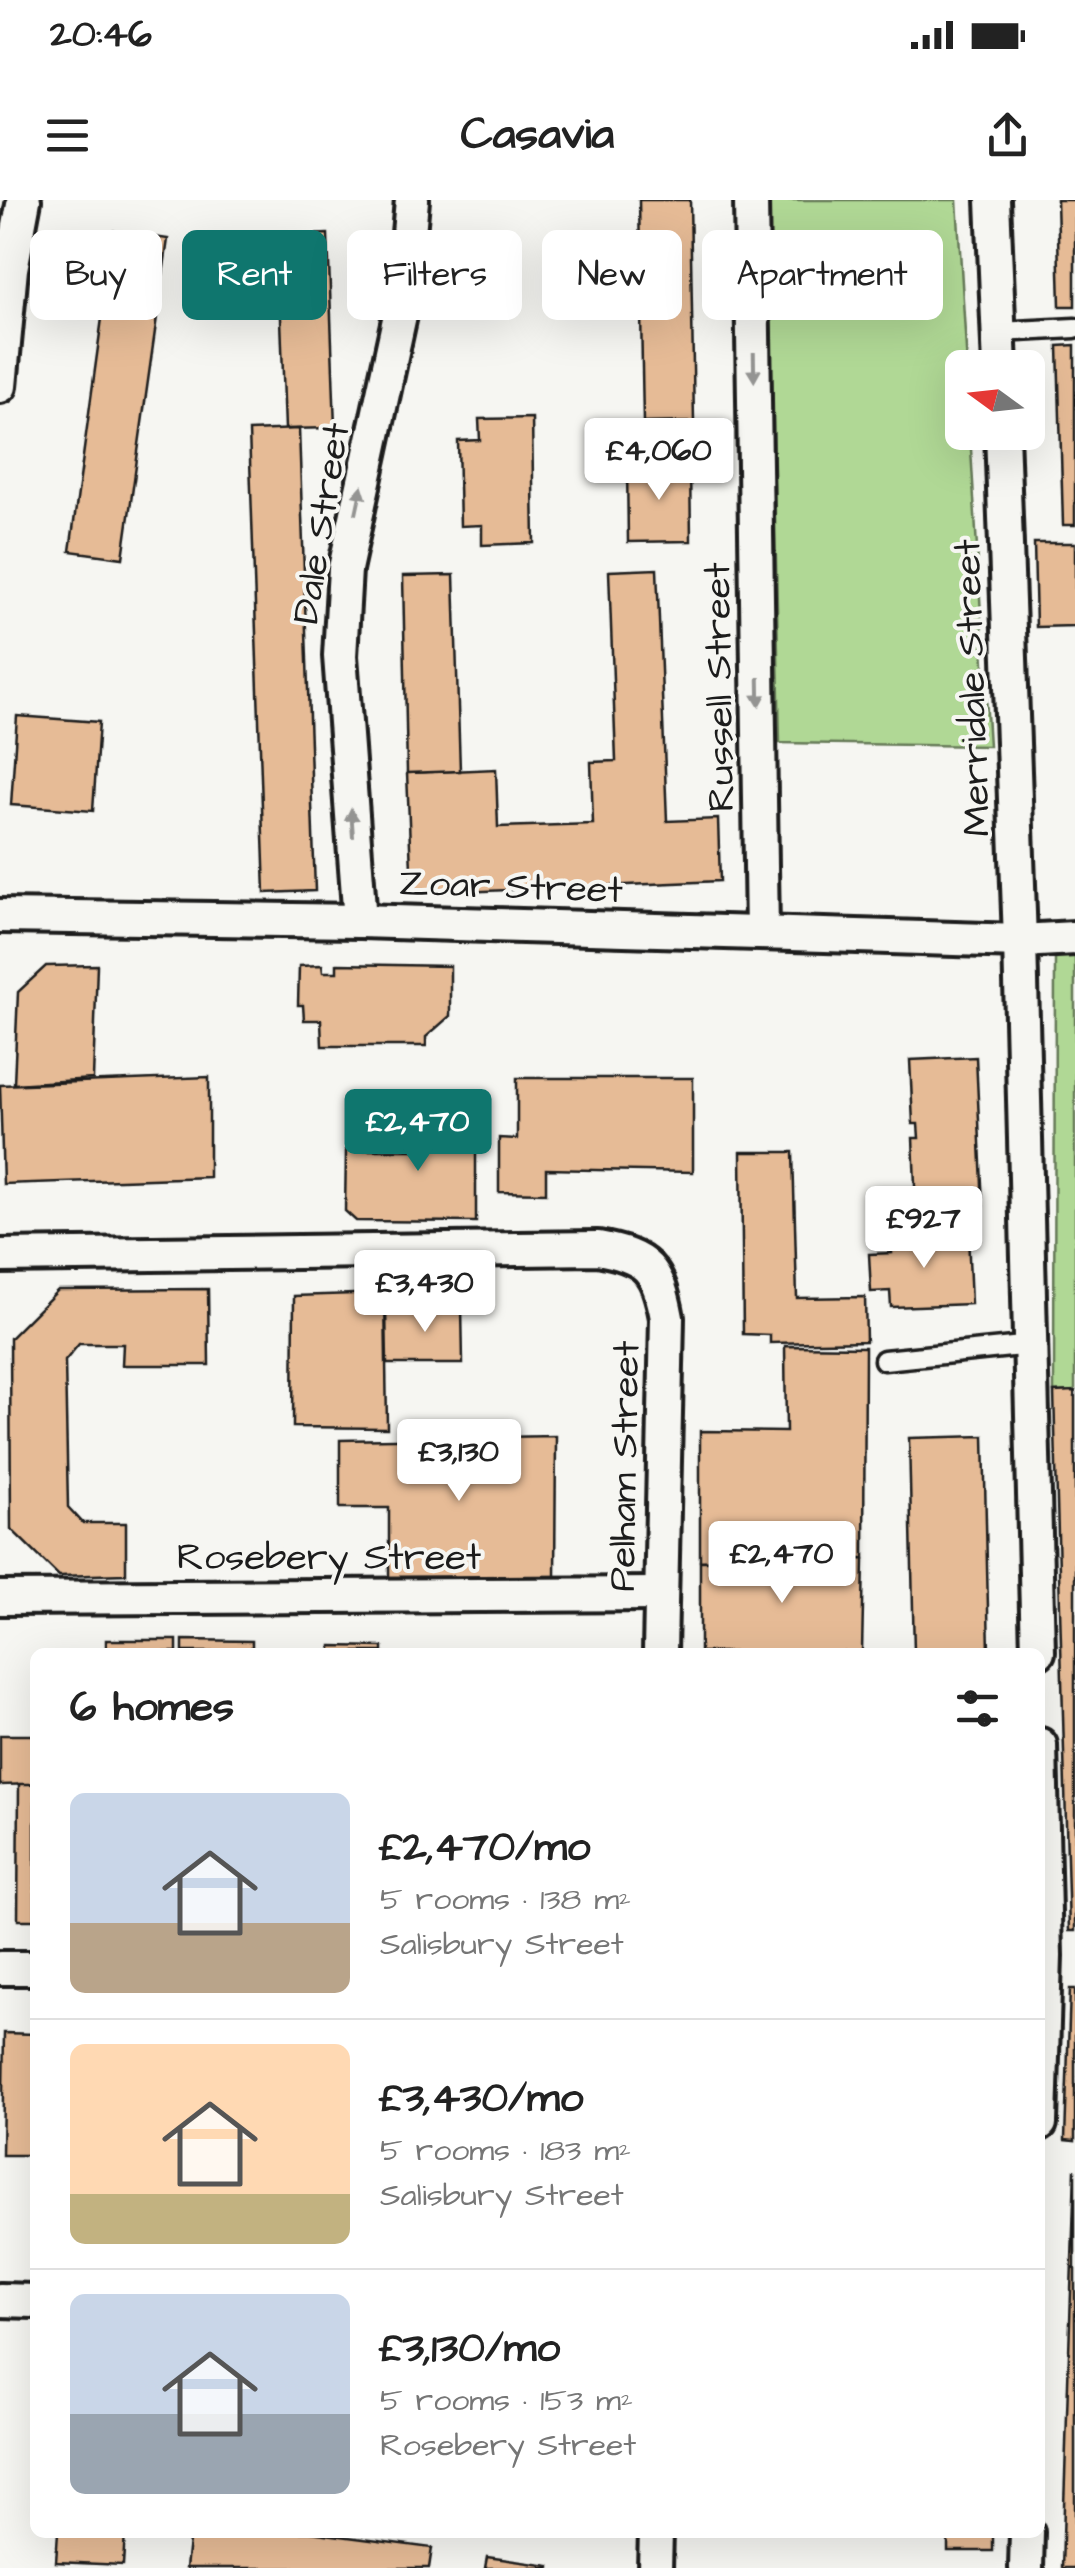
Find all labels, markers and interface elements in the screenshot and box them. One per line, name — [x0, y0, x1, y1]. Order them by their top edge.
text: 20:46 — [50, 9, 152, 61]
text: Casavia — [461, 104, 614, 166]
icon: menu — [40, 108, 95, 163]
icon: share — [980, 108, 1035, 163]
chip: Buy — [30, 230, 162, 320]
chip: Rent — [182, 230, 327, 320]
chip: Filters — [347, 230, 522, 320]
chip: New — [542, 230, 682, 320]
chip: Apartment — [702, 230, 943, 320]
north arrow — [945, 350, 1045, 450]
map controls — [945, 350, 1045, 450]
one-way arrow — [746, 352, 762, 384]
pin: £4,060 — [578, 418, 740, 503]
street label: Dale Street — [280, 419, 364, 628]
text: £4,060 — [606, 428, 712, 473]
one-way arrow — [352, 485, 368, 516]
street label: Merridale Street — [942, 538, 1004, 837]
street label: Russell Street — [692, 562, 748, 812]
one-way arrow — [751, 677, 767, 709]
one-way arrow — [344, 807, 360, 839]
street label: Zoar Street — [398, 857, 624, 917]
pin: £2,470 — [337, 1089, 499, 1174]
text: £2,470 — [367, 1099, 469, 1144]
pin: £927 — [865, 1186, 983, 1271]
text: £927 — [887, 1196, 961, 1241]
pin: £3,430 — [344, 1250, 506, 1335]
text: £3,430 — [376, 1260, 474, 1305]
street label: Pelham Street — [597, 1340, 653, 1592]
pin: £3,130 — [378, 1419, 540, 1504]
text: £3,130 — [419, 1429, 499, 1474]
pin: £2,470 — [701, 1521, 863, 1606]
text: £2,470 — [731, 1531, 833, 1576]
street label: Rosebery Street — [177, 1532, 481, 1585]
text: 6 homes — [70, 1679, 234, 1737]
icon: filters — [950, 1681, 1005, 1736]
text: £2,470/mo — [380, 1819, 591, 1877]
icon: home — [150, 1833, 270, 1953]
text: 5 rooms · 138 m² — [380, 1877, 631, 1922]
text: Salisbury Street — [380, 1922, 624, 1967]
text: £3,430/mo — [380, 2070, 583, 2128]
icon: home — [150, 2084, 270, 2204]
text: 5 rooms · 183 m² — [380, 2128, 631, 2173]
text: Salisbury Street — [380, 2173, 624, 2218]
text: £3,130/mo — [380, 2320, 560, 2378]
icon: home — [150, 2334, 270, 2454]
text: 5 rooms · 153 m² — [380, 2378, 633, 2423]
text: Rosebery Street — [380, 2423, 636, 2468]

